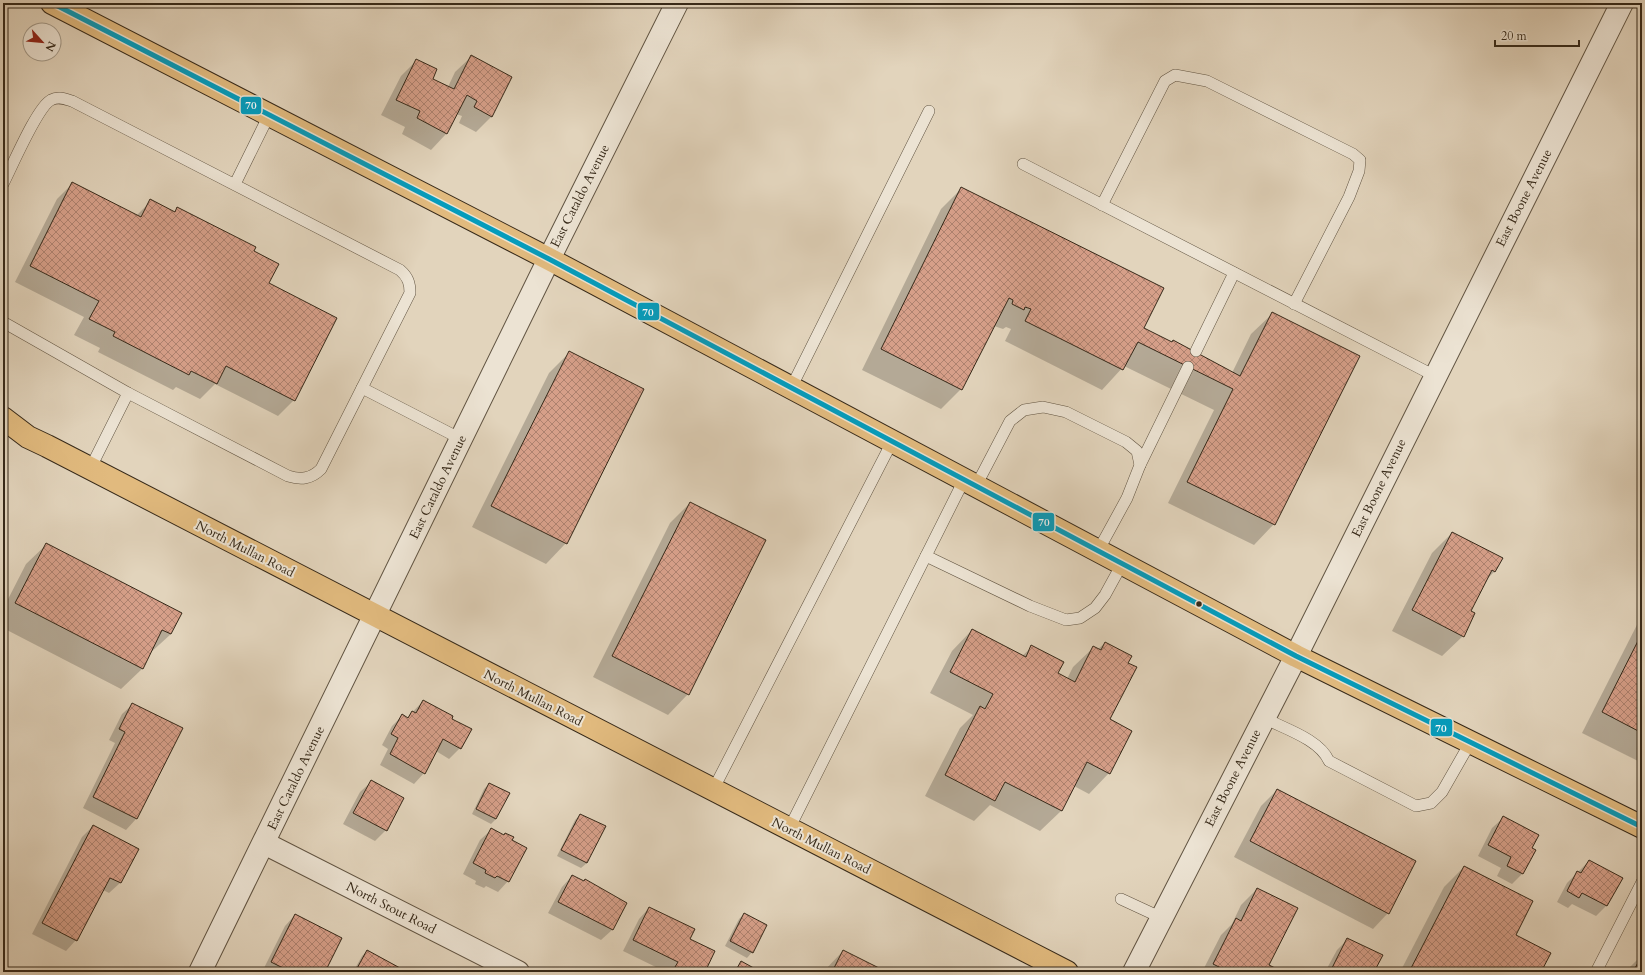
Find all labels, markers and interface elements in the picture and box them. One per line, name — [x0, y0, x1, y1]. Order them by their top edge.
north arrow — [22, 22, 62, 62]
scale bar — [1495, 22, 1579, 48]
text: 20 m — [1501, 28, 1528, 44]
text: N — [41, 39, 59, 54]
line badge: 70 — [240, 96, 262, 115]
text: 70 — [245, 98, 257, 113]
street label: East Cataldo Avenue — [546, 141, 614, 251]
street label: East Boone Avenue — [1492, 146, 1556, 250]
line badge: 70 — [637, 302, 660, 321]
text: 70 — [642, 305, 654, 320]
street label: East Cataldo Avenue — [405, 432, 471, 542]
street label: East Boone Avenue — [1347, 436, 1411, 540]
line badge: 70 — [1032, 512, 1055, 532]
text: 70 — [1038, 515, 1050, 530]
street label: North Mullan Road — [193, 516, 298, 582]
unlabelled marker — [1194, 599, 1204, 609]
street label: North Mullan Road — [481, 665, 586, 731]
line badge: 70 — [1430, 718, 1453, 737]
text: 70 — [1435, 721, 1447, 736]
street label: East Cataldo Avenue — [263, 723, 329, 833]
street label: East Boone Avenue — [1201, 726, 1265, 830]
street label: North Mullan Road — [769, 813, 874, 879]
street label: North Stout Road — [343, 878, 439, 938]

